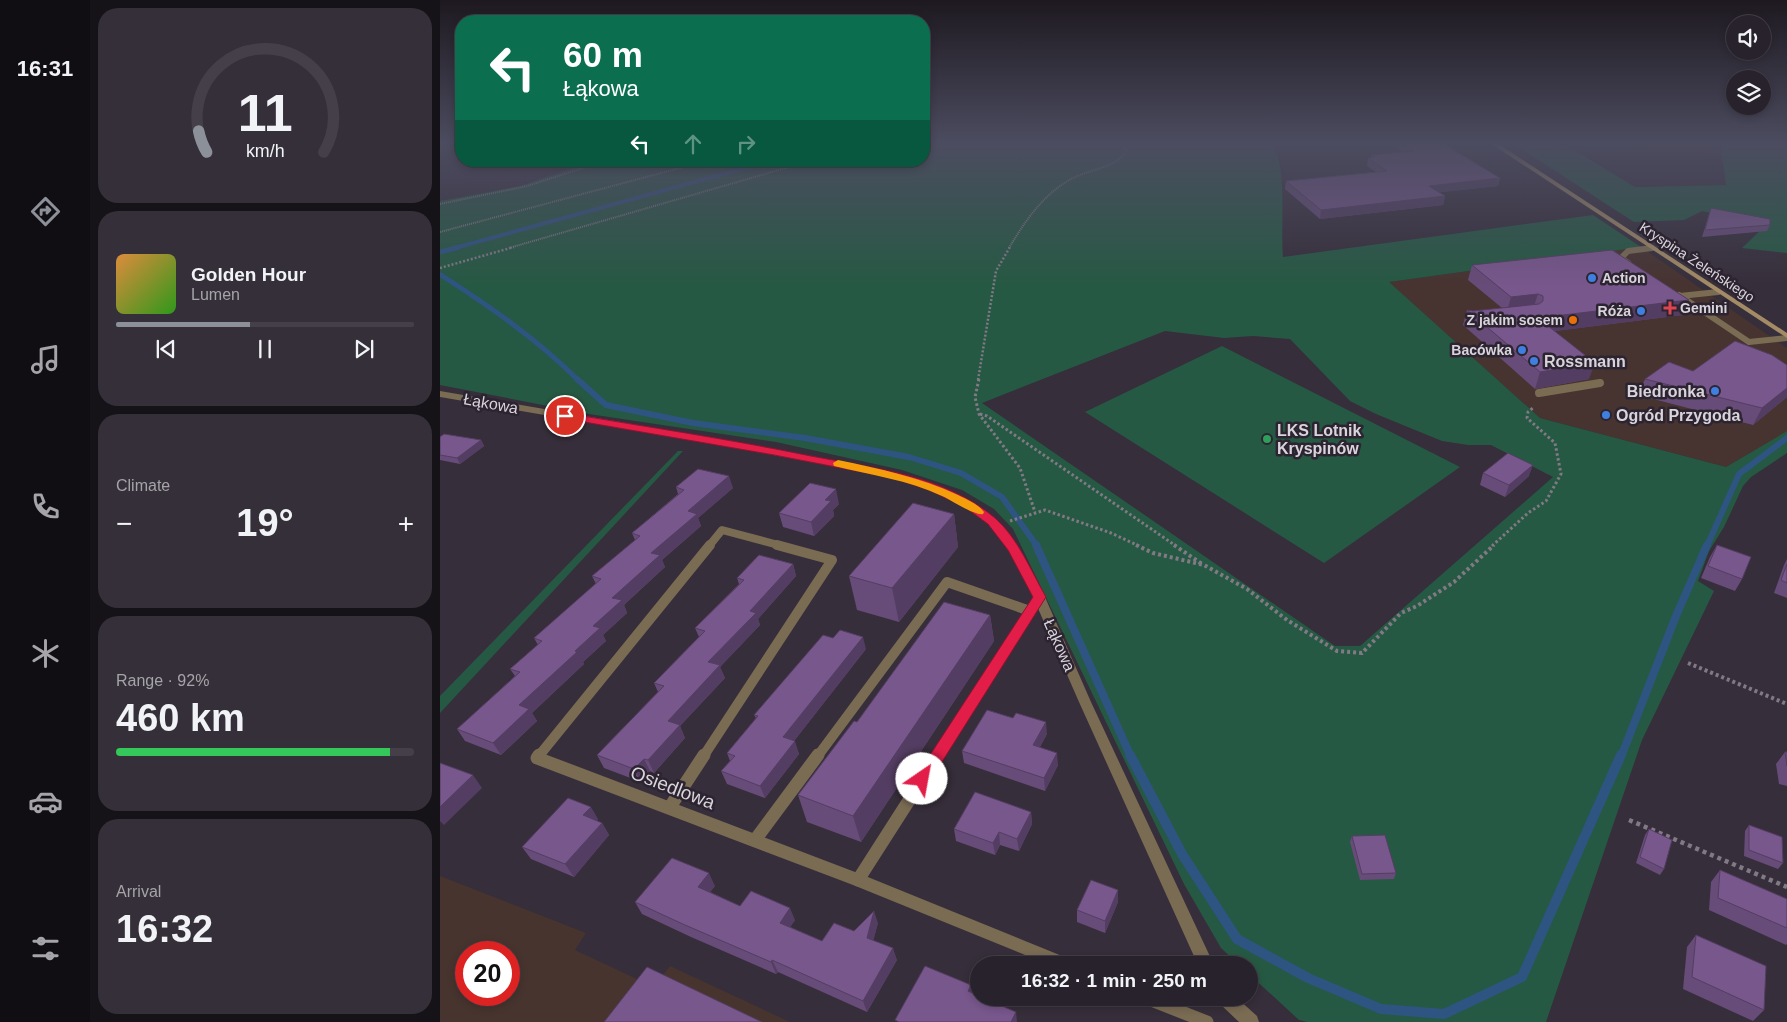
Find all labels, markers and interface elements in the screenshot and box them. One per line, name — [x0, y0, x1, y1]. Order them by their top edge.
map controls — [1726, 15, 1771, 115]
button: sound — [1726, 15, 1771, 60]
icon: left — [480, 35, 545, 100]
text: 60 m — [563, 35, 643, 74]
text: 16:31 — [17, 56, 73, 81]
button: layers — [1726, 70, 1771, 115]
text: Łąkowa — [563, 76, 639, 101]
text: 11 — [238, 84, 292, 142]
icon: left — [626, 130, 654, 158]
icon: ahead — [679, 130, 707, 158]
icon: right — [732, 130, 760, 158]
text: km/h — [246, 141, 284, 161]
icon: directions — [28, 194, 63, 229]
street label: Kryspina Żeleńskiego — [1637, 218, 1758, 305]
text: Golden Hour — [191, 264, 306, 285]
place label: Action — [1602, 270, 1646, 286]
marker: Action — [1586, 272, 1598, 284]
text: Lumen — [191, 286, 240, 303]
place label: Gemini — [1680, 300, 1727, 316]
marker: Gemini — [1664, 302, 1676, 314]
place label: Róża — [1598, 303, 1631, 319]
marker: Róża — [1635, 305, 1647, 317]
place label: Z jakim sosem — [1467, 312, 1563, 328]
marker: Z jakim sosem — [1567, 314, 1579, 326]
icon: previous — [152, 335, 180, 363]
icon: pause — [251, 335, 279, 363]
icon: next — [350, 335, 378, 363]
icon: music — [28, 342, 63, 377]
place label: Bacówka — [1451, 342, 1512, 358]
marker: Bacówka — [1516, 344, 1528, 356]
place label: Rossmann — [1544, 353, 1626, 370]
marker: Rossmann — [1528, 355, 1540, 367]
place label: Biedronka — [1627, 383, 1705, 400]
marker: Biedronka — [1709, 385, 1721, 397]
street label: Łąkowa — [462, 390, 520, 417]
pin — [544, 395, 586, 437]
icon: arrive — [551, 402, 579, 430]
place label: Ogród Przygoda — [1616, 407, 1741, 424]
marker: Ogród Przygoda — [1600, 409, 1612, 421]
place label: LKS Lotnik Kryspinów — [1277, 422, 1362, 457]
marker: LKS Lotnik Kryspinów — [1261, 433, 1273, 445]
text: Climate — [116, 477, 170, 494]
icon: phone — [28, 489, 63, 524]
text: 19° — [236, 502, 294, 544]
text: − — [116, 508, 132, 539]
text: + — [398, 508, 414, 539]
street label: Łąkowa — [1041, 617, 1079, 674]
icon: climate — [28, 636, 63, 671]
text: Range · 92% — [116, 672, 209, 689]
text: 460 km — [116, 697, 245, 739]
position arrow — [895, 752, 947, 804]
street label: Osiedlowa — [628, 762, 718, 813]
icon: car — [28, 784, 63, 819]
text: Arrival — [116, 883, 161, 900]
text: 16:32 — [116, 908, 213, 950]
icon: filters — [28, 931, 63, 966]
speed limit sign: 20 — [455, 941, 520, 1006]
text: 16:32 · 1 min · 250 m — [1021, 970, 1207, 991]

